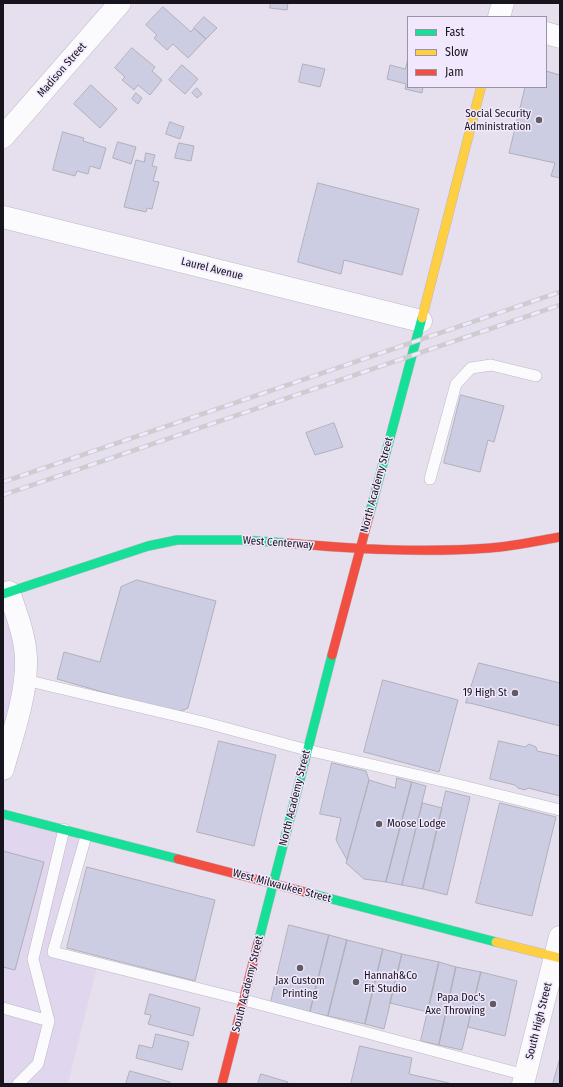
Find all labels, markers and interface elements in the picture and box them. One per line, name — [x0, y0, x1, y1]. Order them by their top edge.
legend — [407, 16, 547, 88]
text: Fast — [445, 25, 464, 39]
street label: Madison Street — [35, 40, 89, 100]
text: Slow — [445, 45, 468, 59]
text: Jam — [445, 65, 463, 79]
place label: Social Security Administration — [464, 107, 531, 133]
marker: Social Security Administration — [534, 115, 544, 125]
street label: Laurel Avenue — [180, 255, 244, 283]
street label: North Academy Street — [358, 436, 396, 534]
street label: West Centerway — [242, 534, 314, 552]
place label: 19 High St — [463, 686, 507, 700]
marker: 19 High St — [510, 688, 520, 698]
street label: North Academy Street — [277, 749, 313, 847]
place label: Moose Lodge — [387, 817, 446, 831]
marker: Moose Lodge — [374, 819, 384, 829]
street label: West Milwaukee Street — [231, 866, 333, 906]
street label: South Academy Street — [230, 934, 266, 1034]
marker: Jax Custom Printing — [295, 963, 305, 973]
place label: Hannah&Co Fit Studio — [364, 969, 417, 995]
place label: Jax Custom Printing — [275, 974, 325, 1000]
marker: Hannah&Co Fit Studio — [351, 977, 361, 987]
street label: South High Street — [523, 981, 555, 1061]
place label: Papa Doc's Axe Throwing — [425, 991, 485, 1017]
marker: Papa Doc's Axe Throwing — [488, 999, 498, 1009]

